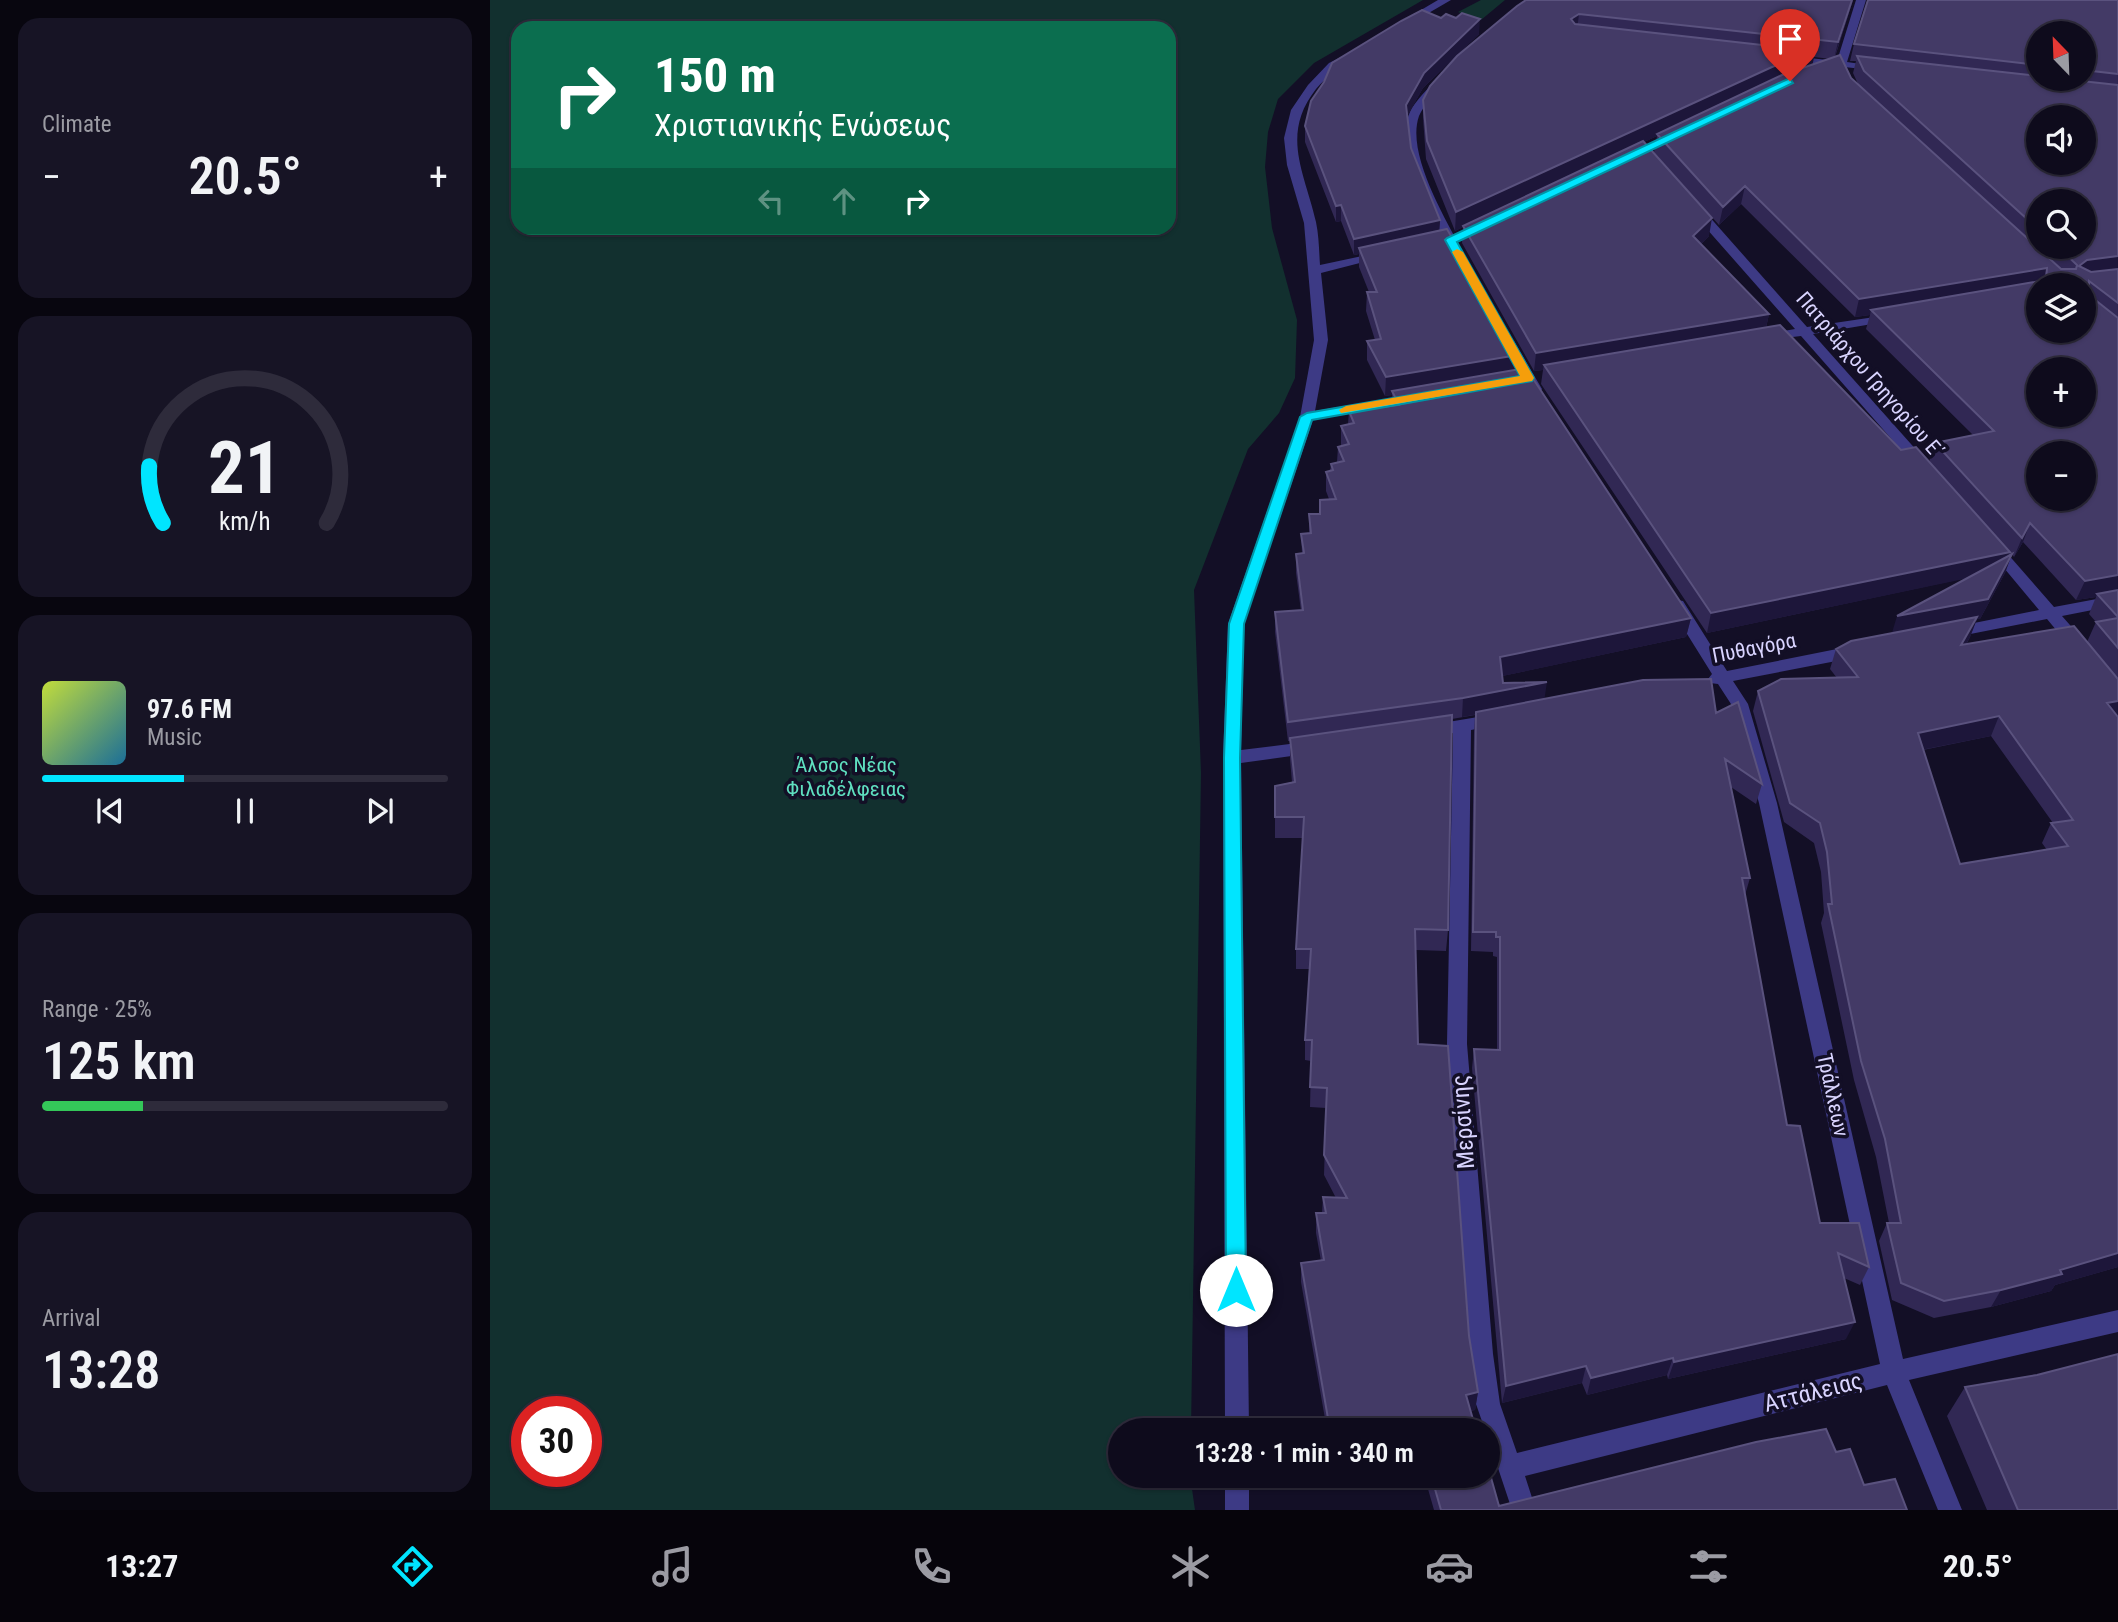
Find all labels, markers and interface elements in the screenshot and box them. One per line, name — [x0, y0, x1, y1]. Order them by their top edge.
pin — [1760, 9, 1820, 81]
icon: arrive — [1771, 20, 1809, 58]
north arrow — [2026, 21, 2096, 91]
map controls — [2026, 21, 2096, 511]
text: 150 m — [654, 47, 776, 104]
icon: right — [539, 49, 630, 140]
button: sound — [2026, 105, 2096, 175]
text: Χριστιανικής Ενώσεως — [654, 106, 951, 144]
text: Climate — [42, 111, 112, 138]
text: 20.5° — [188, 146, 302, 207]
text: − — [42, 155, 61, 199]
text: + — [429, 155, 448, 199]
icon: left — [752, 182, 790, 220]
icon: ahead — [825, 182, 863, 220]
icon: right — [898, 182, 936, 220]
button: search — [2026, 189, 2096, 259]
button: layers — [2026, 273, 2096, 343]
street label: Πατριάρχου Γρηγορίου Ε΄ — [1791, 287, 1949, 463]
button: + — [2026, 357, 2096, 427]
text: 21 — [208, 425, 282, 511]
button: − — [2026, 441, 2096, 511]
text: km/h — [219, 506, 271, 535]
street label: Πυθαγόρα — [1710, 628, 1798, 668]
text: 97.6 FM — [147, 694, 232, 724]
text: Music — [147, 724, 202, 751]
park label: Άλσος Νέας Φιλαδέλφειας — [786, 753, 906, 801]
icon: previous — [91, 792, 129, 830]
icon: pause — [226, 792, 264, 830]
icon: next — [361, 792, 399, 830]
text: Range · 25% — [42, 996, 152, 1023]
text: 125 km — [42, 1031, 196, 1092]
street label: Τράλλεων — [1812, 1051, 1854, 1139]
street label: Μερσίνης — [1446, 1074, 1480, 1170]
position arrow — [1199, 1253, 1273, 1327]
text: Arrival — [42, 1305, 101, 1332]
text: 13:28 — [42, 1340, 160, 1401]
street label: Αττάλειας — [1761, 1366, 1865, 1418]
speed limit sign: 30 — [511, 1396, 602, 1487]
text: 13:28 · 1 min · 340 m — [1194, 1438, 1414, 1468]
icon: directions — [388, 1542, 437, 1591]
icon: music — [648, 1542, 697, 1591]
icon: phone — [907, 1542, 956, 1591]
icon: climate — [1166, 1542, 1215, 1591]
icon: car — [1425, 1542, 1474, 1591]
icon: filters — [1684, 1542, 1733, 1591]
text: 13:27 — [105, 1547, 178, 1585]
text: 20.5° — [1943, 1547, 2013, 1585]

